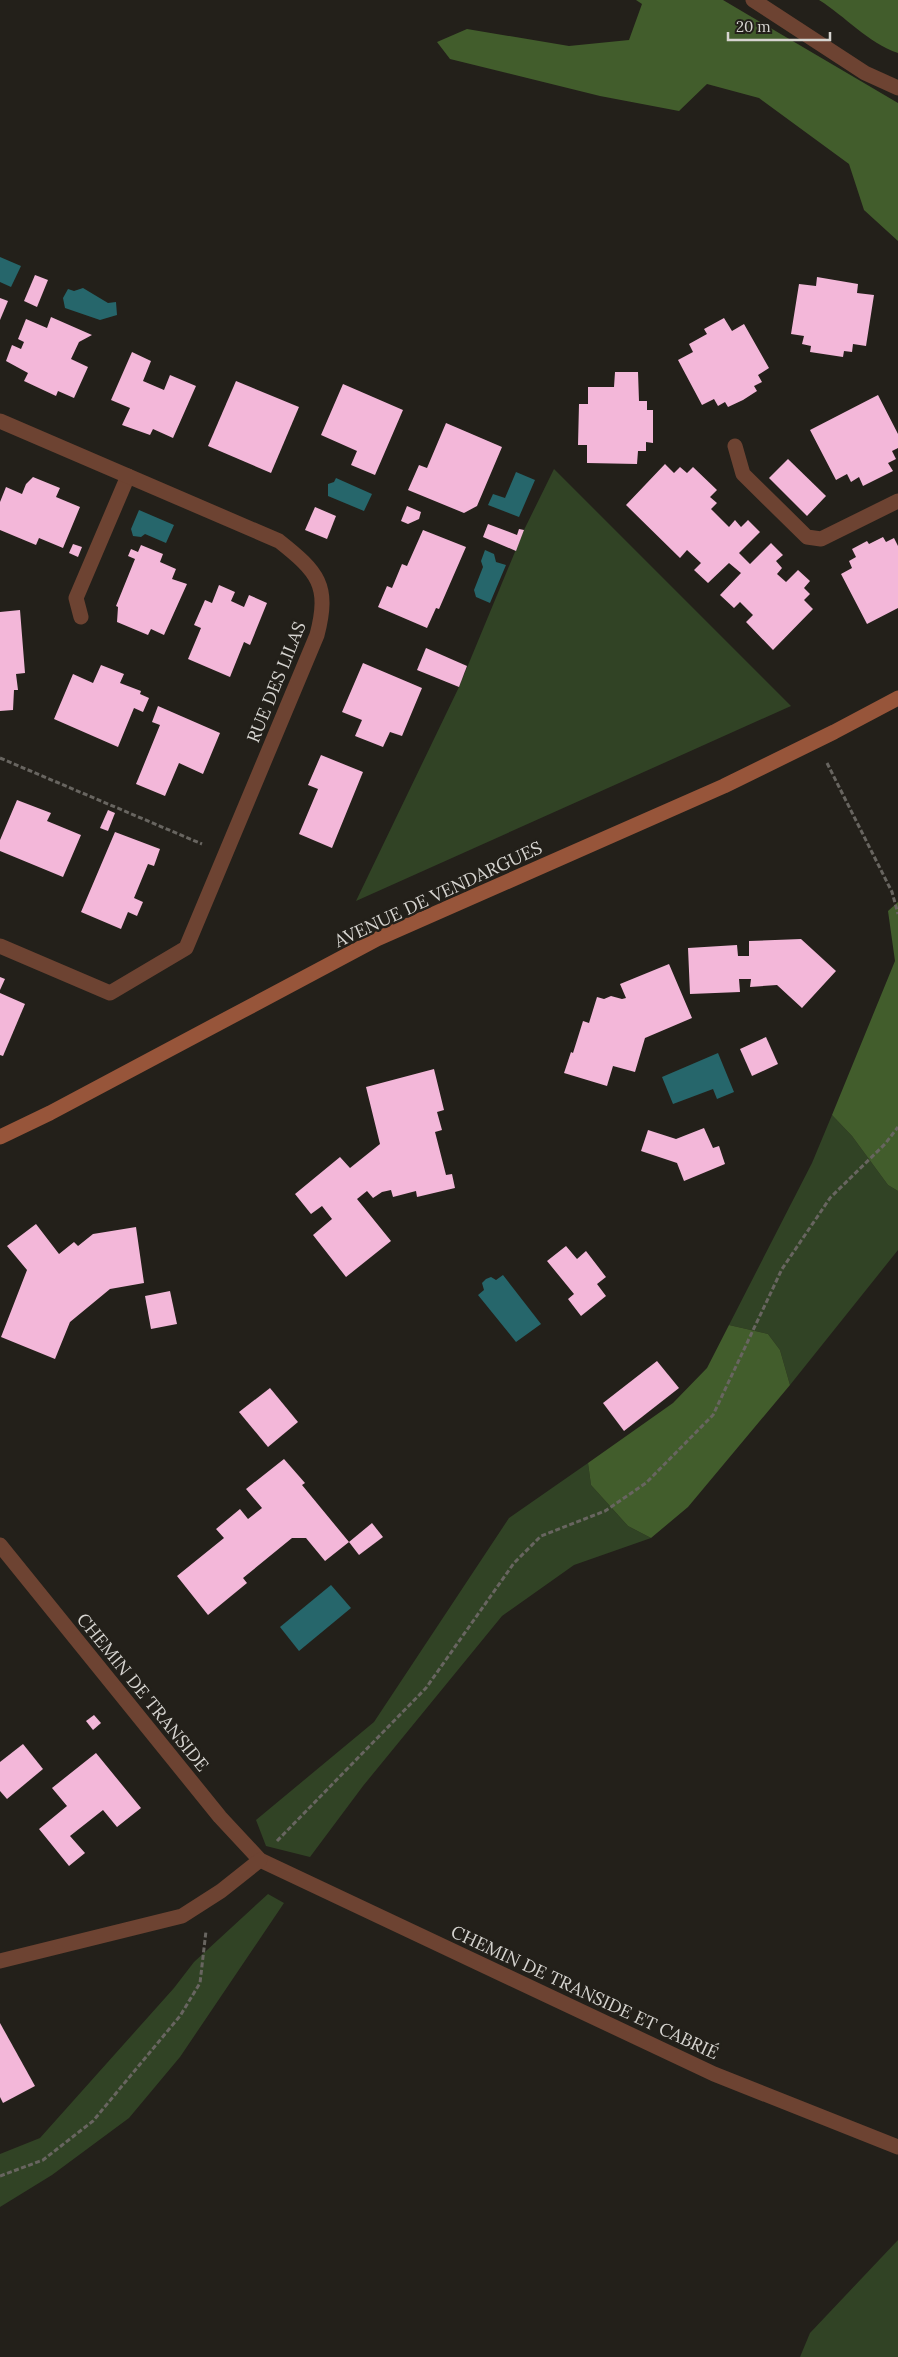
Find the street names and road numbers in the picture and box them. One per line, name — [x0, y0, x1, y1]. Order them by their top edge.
street label: RUE DES LILAS — [241, 618, 311, 746]
street label: AVENUE DE VENDARGUES — [329, 836, 546, 953]
street label: CHEMIN DE TRANSIDE — [72, 1608, 214, 1776]
street label: CHEMIN DE TRANSIDE ET CABRIÉ — [447, 1920, 723, 2064]

